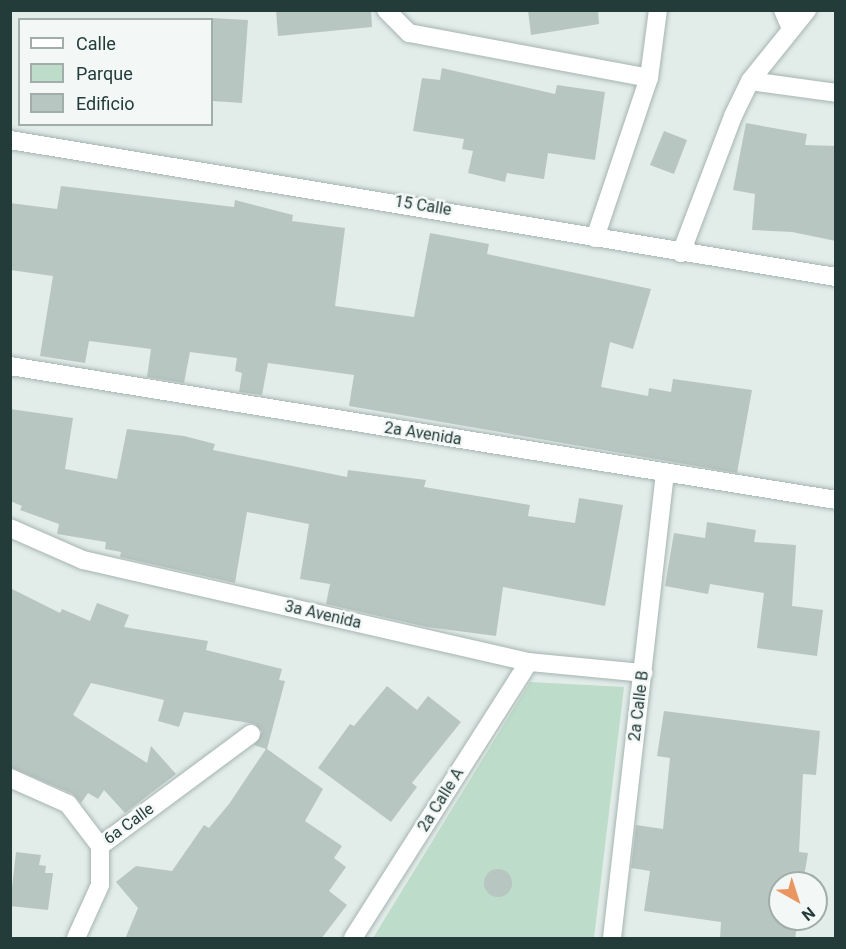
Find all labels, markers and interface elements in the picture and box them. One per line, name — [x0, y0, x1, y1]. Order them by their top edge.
legend — [18, 18, 213, 126]
text: Calle — [76, 33, 116, 54]
text: Parque — [76, 63, 133, 84]
text: Edificio — [76, 93, 135, 114]
street label: 15 Calle — [393, 192, 453, 220]
street label: 2a Avenida — [383, 418, 463, 450]
street label: 3a Avenida — [283, 597, 363, 633]
street label: 2a Calle B — [625, 670, 653, 742]
street label: 2a Calle A — [414, 765, 468, 835]
street label: 6a Calle — [100, 799, 158, 849]
north arrow — [768, 871, 828, 931]
text: N — [798, 903, 819, 925]

